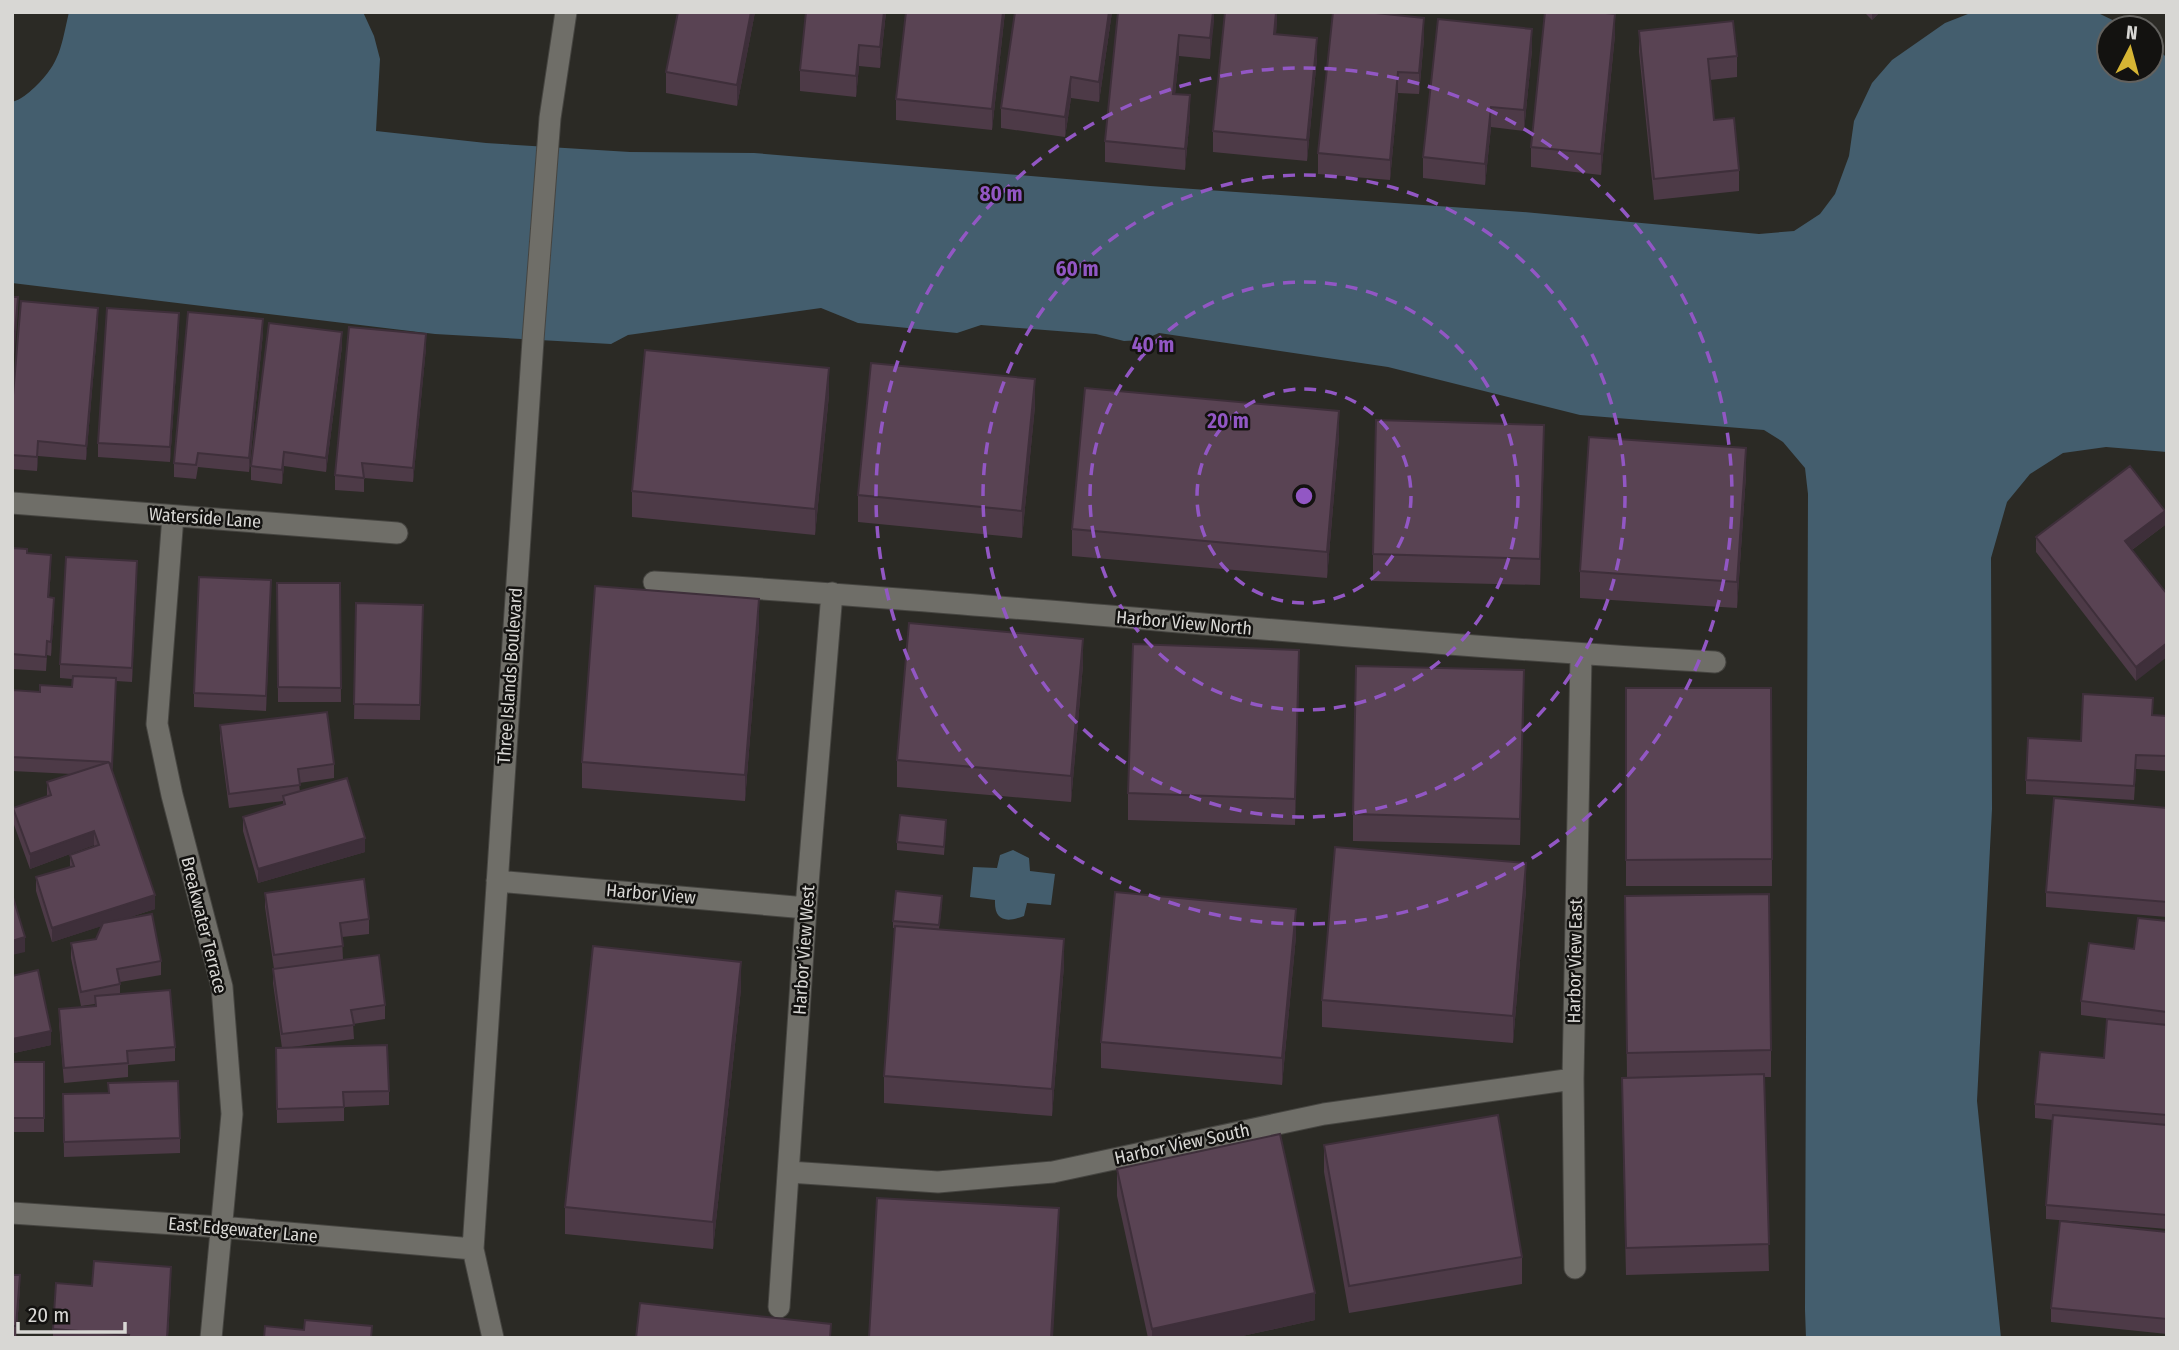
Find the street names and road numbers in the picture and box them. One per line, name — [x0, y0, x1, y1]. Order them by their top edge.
street label: Waterside Lane — [148, 503, 262, 533]
street label: Three Islands Boulevard — [493, 587, 527, 765]
street label: Harbor View North — [1115, 606, 1253, 640]
street label: Breakwater Terrace — [176, 854, 232, 996]
street label: Harbor View — [605, 879, 697, 909]
street label: Harbor View West — [788, 884, 820, 1016]
street label: Harbor View East — [1563, 898, 1587, 1024]
street label: Harbor View South — [1113, 1119, 1251, 1169]
street label: East Edgewater Lane — [167, 1213, 319, 1248]

